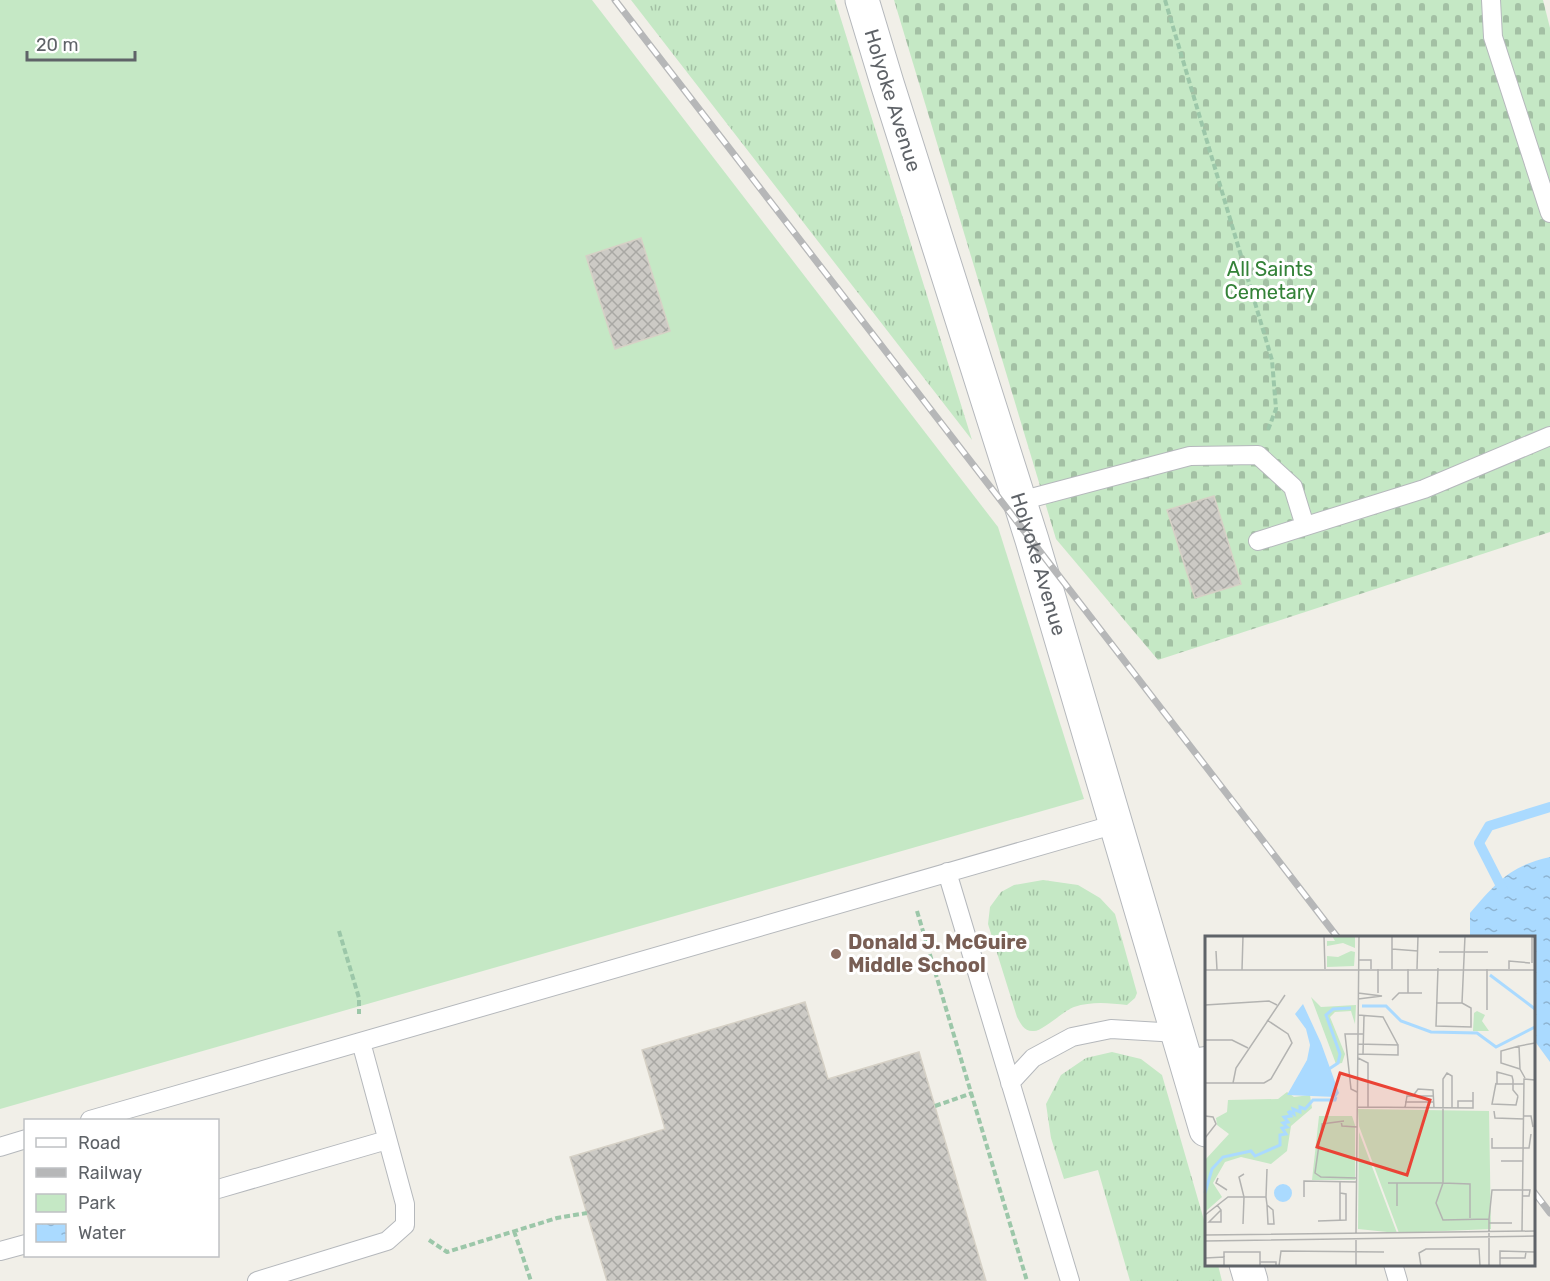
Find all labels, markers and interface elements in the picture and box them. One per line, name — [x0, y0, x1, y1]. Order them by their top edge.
scale bar — [27, 24, 135, 62]
street label: Holyoke Avenue — [859, 26, 926, 175]
text: 20 m — [36, 34, 78, 56]
park label: All Saints Cemetary — [1225, 257, 1315, 304]
street label: Holyoke Avenue — [1006, 489, 1072, 638]
place label: Donald J. McGuire Middle School — [848, 930, 1027, 977]
inset map — [1205, 936, 1535, 1266]
marker: Donald J. McGuire Middle School — [829, 947, 843, 961]
legend — [24, 1119, 219, 1257]
text: Road — [78, 1132, 121, 1154]
text: Railway — [78, 1162, 142, 1184]
text: Park — [78, 1192, 116, 1214]
text: Water — [78, 1222, 126, 1244]

